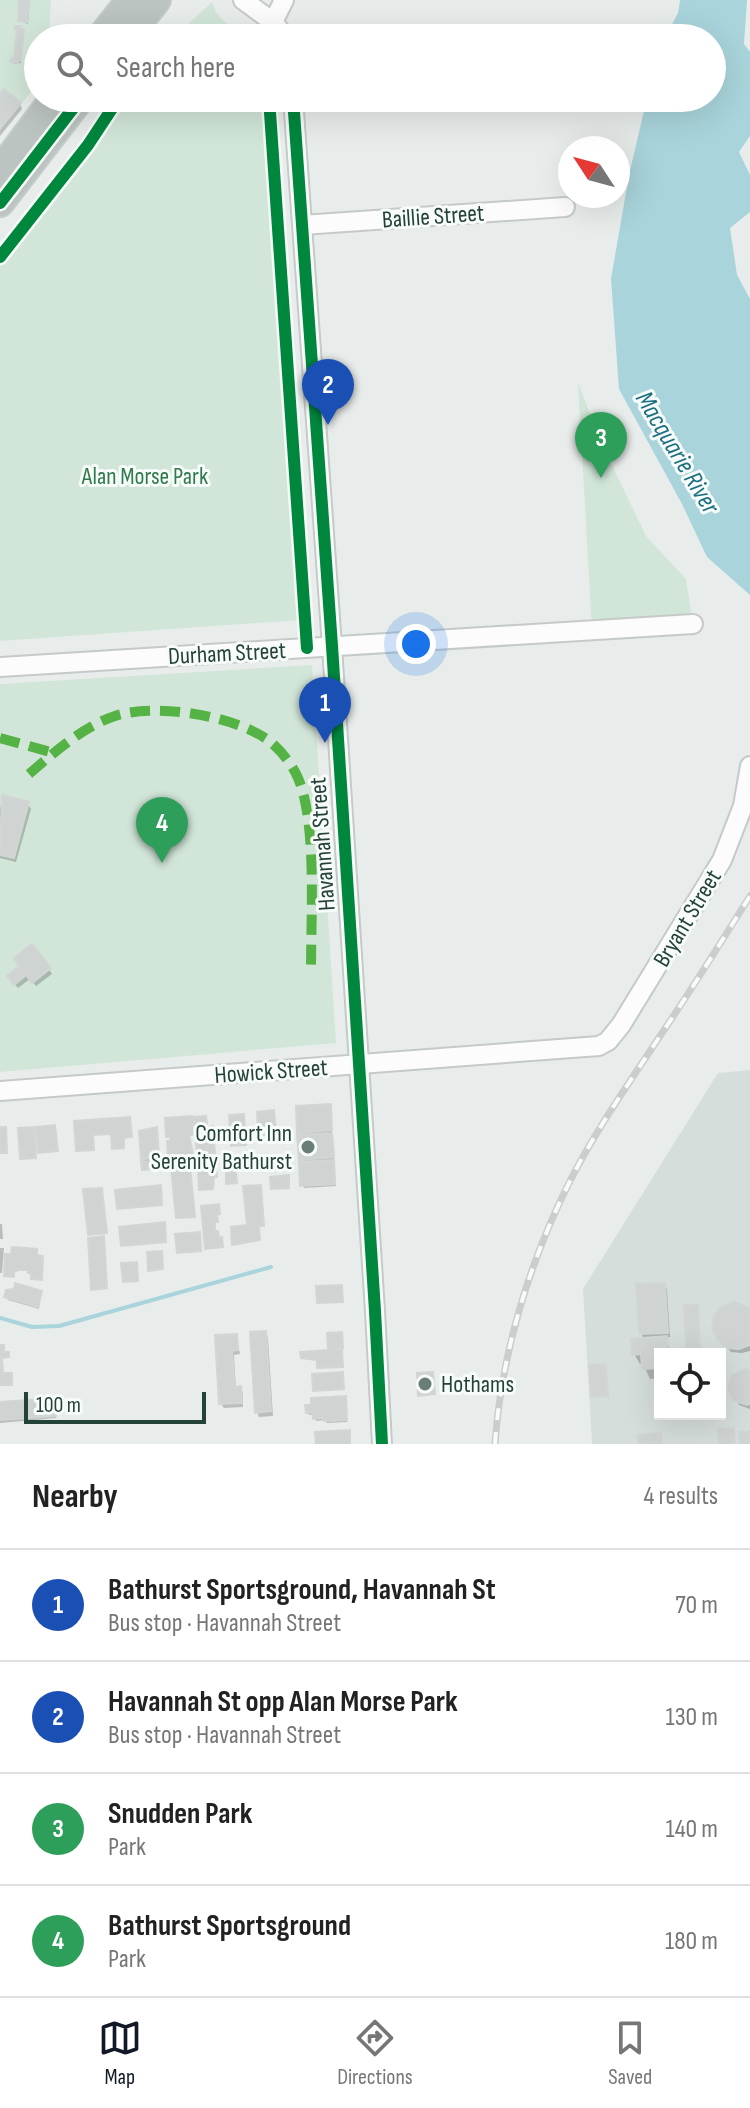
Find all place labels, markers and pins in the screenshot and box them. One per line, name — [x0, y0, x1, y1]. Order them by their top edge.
pin: 2 — [302, 359, 354, 425]
pin: 3 — [575, 412, 627, 478]
pin: 1 — [299, 677, 351, 743]
pin: 4 — [136, 797, 188, 863]
place label: Comfort Inn Serenity Bathurst — [151, 1119, 292, 1176]
marker: Comfort Inn Serenity Bathurst — [299, 1138, 317, 1156]
place label: Hothams — [441, 1370, 514, 1399]
marker: Hothams — [416, 1375, 434, 1393]

